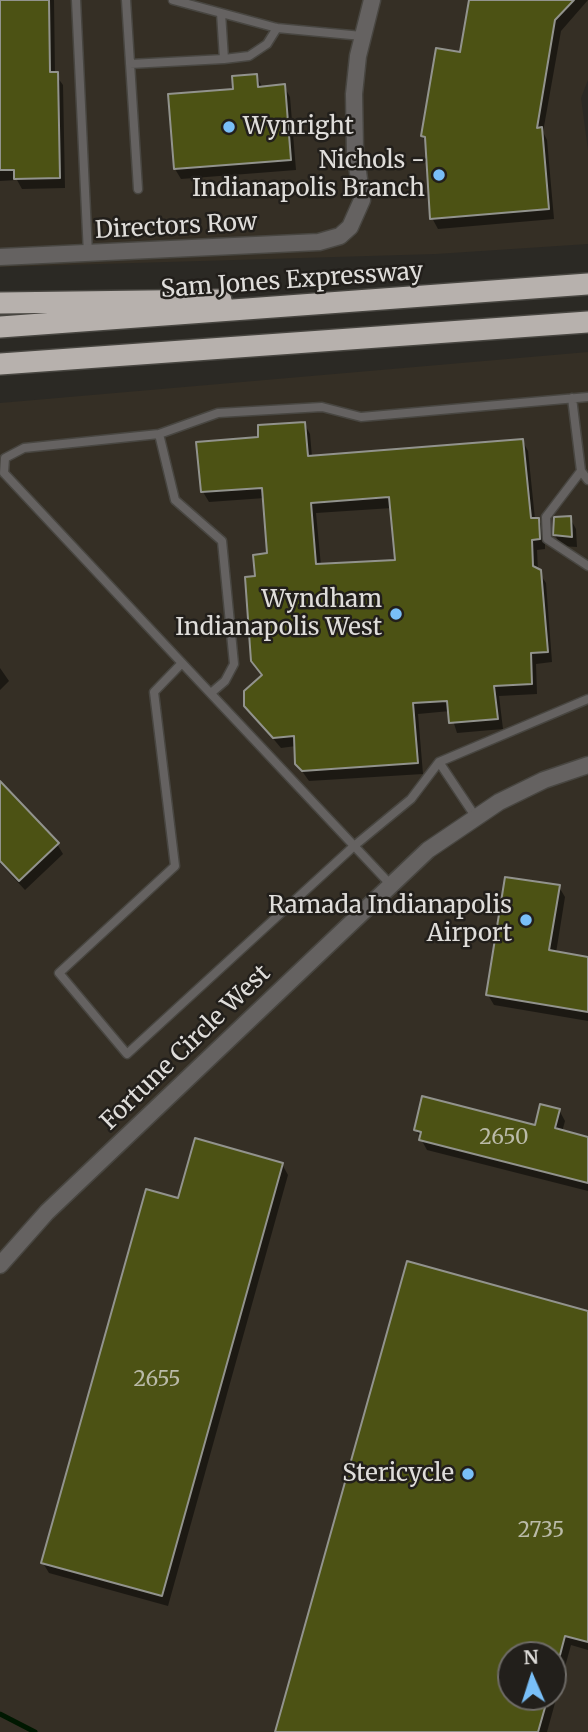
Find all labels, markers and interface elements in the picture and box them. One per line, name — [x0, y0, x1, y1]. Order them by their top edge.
place label: Wynright — [243, 113, 354, 141]
marker: Wynright — [221, 119, 237, 135]
place label: Nichols - Indianapolis Branch — [192, 147, 425, 203]
marker: Nichols - Indianapolis Branch — [431, 167, 447, 183]
street label: Directors Row — [94, 208, 258, 246]
street label: Sam Jones Expressway — [160, 257, 424, 305]
place label: Wyndham Indianapolis West — [175, 586, 382, 642]
marker: Wyndham Indianapolis West — [388, 606, 404, 622]
place label: Ramada Indianapolis Airport — [268, 892, 512, 948]
marker: Ramada Indianapolis Airport — [518, 912, 534, 928]
street label: Fortune Circle West — [95, 960, 277, 1136]
house number: 2650 — [479, 1125, 529, 1151]
house number: 2655 — [133, 1367, 181, 1393]
place label: Stericycle — [342, 1460, 454, 1488]
marker: Stericycle — [460, 1466, 476, 1482]
house number: 2735 — [518, 1518, 564, 1544]
north arrow — [497, 1641, 567, 1711]
text: N — [523, 1645, 539, 1669]

